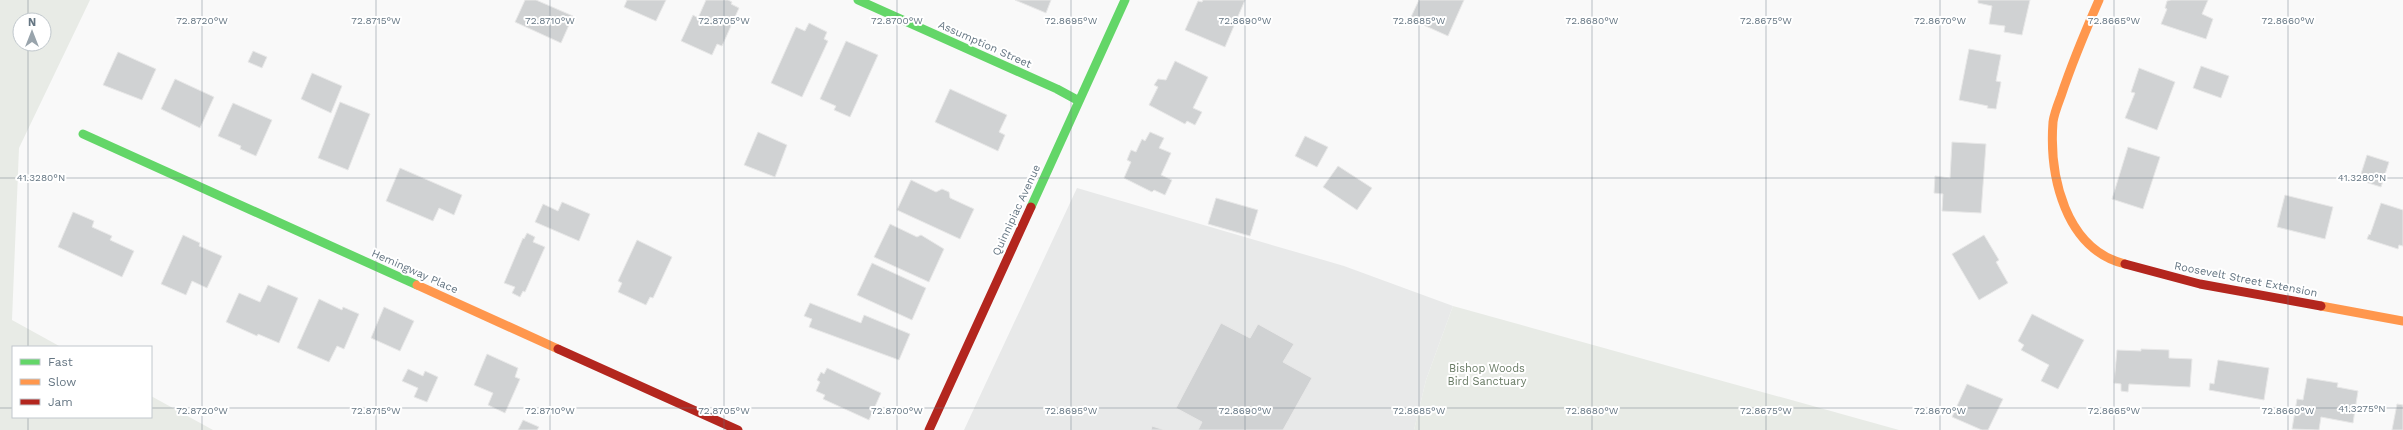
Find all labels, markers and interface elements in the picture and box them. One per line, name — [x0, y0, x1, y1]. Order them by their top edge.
north arrow — [12, 12, 52, 52]
text: 72.8720°W — [176, 15, 228, 26]
text: 72.8715°W — [351, 15, 401, 26]
text: 72.8710°W — [525, 15, 575, 26]
text: 72.8705°W — [698, 15, 750, 26]
text: 72.8700°W — [871, 15, 923, 26]
text: 72.8695°W — [1045, 15, 1098, 26]
text: 72.8690°W — [1219, 15, 1272, 26]
text: 72.8685°W — [1393, 15, 1446, 26]
text: 72.8680°W — [1566, 15, 1619, 26]
text: 72.8675°W — [1740, 15, 1792, 26]
text: 72.8670°W — [1914, 15, 1966, 26]
text: 72.8665°W — [2088, 15, 2141, 26]
text: 72.8660°W — [2262, 15, 2315, 26]
text: N — [28, 16, 36, 29]
street label: Assumption Street — [936, 18, 1034, 71]
street label: Quinnipiac Avenue — [990, 163, 1043, 258]
text: 41.3280°N — [17, 172, 65, 183]
text: 41.3280°N — [2338, 172, 2386, 183]
street label: Hemingway Place — [370, 247, 460, 296]
street label: Roosevelt Street Extension — [2173, 259, 2319, 300]
legend — [12, 346, 152, 418]
text: Fast — [48, 355, 73, 369]
park label: Bishop Woods Bird Sanctuary — [1448, 362, 1527, 388]
text: Slow — [48, 375, 76, 389]
text: Jam — [48, 395, 73, 409]
text: 41.3275°N — [2338, 403, 2386, 414]
text: 72.8720°W — [176, 405, 228, 416]
text: 72.8715°W — [351, 405, 401, 416]
text: 72.8710°W — [525, 405, 575, 416]
text: 72.8705°W — [698, 405, 750, 416]
text: 72.8700°W — [871, 405, 923, 416]
text: 72.8695°W — [1045, 405, 1098, 416]
text: 72.8690°W — [1219, 405, 1272, 416]
text: 72.8685°W — [1393, 405, 1446, 416]
text: 72.8680°W — [1566, 405, 1619, 416]
text: 72.8675°W — [1740, 405, 1792, 416]
text: 72.8670°W — [1914, 405, 1966, 416]
text: 72.8665°W — [2088, 405, 2141, 416]
text: 72.8660°W — [2262, 405, 2315, 416]

